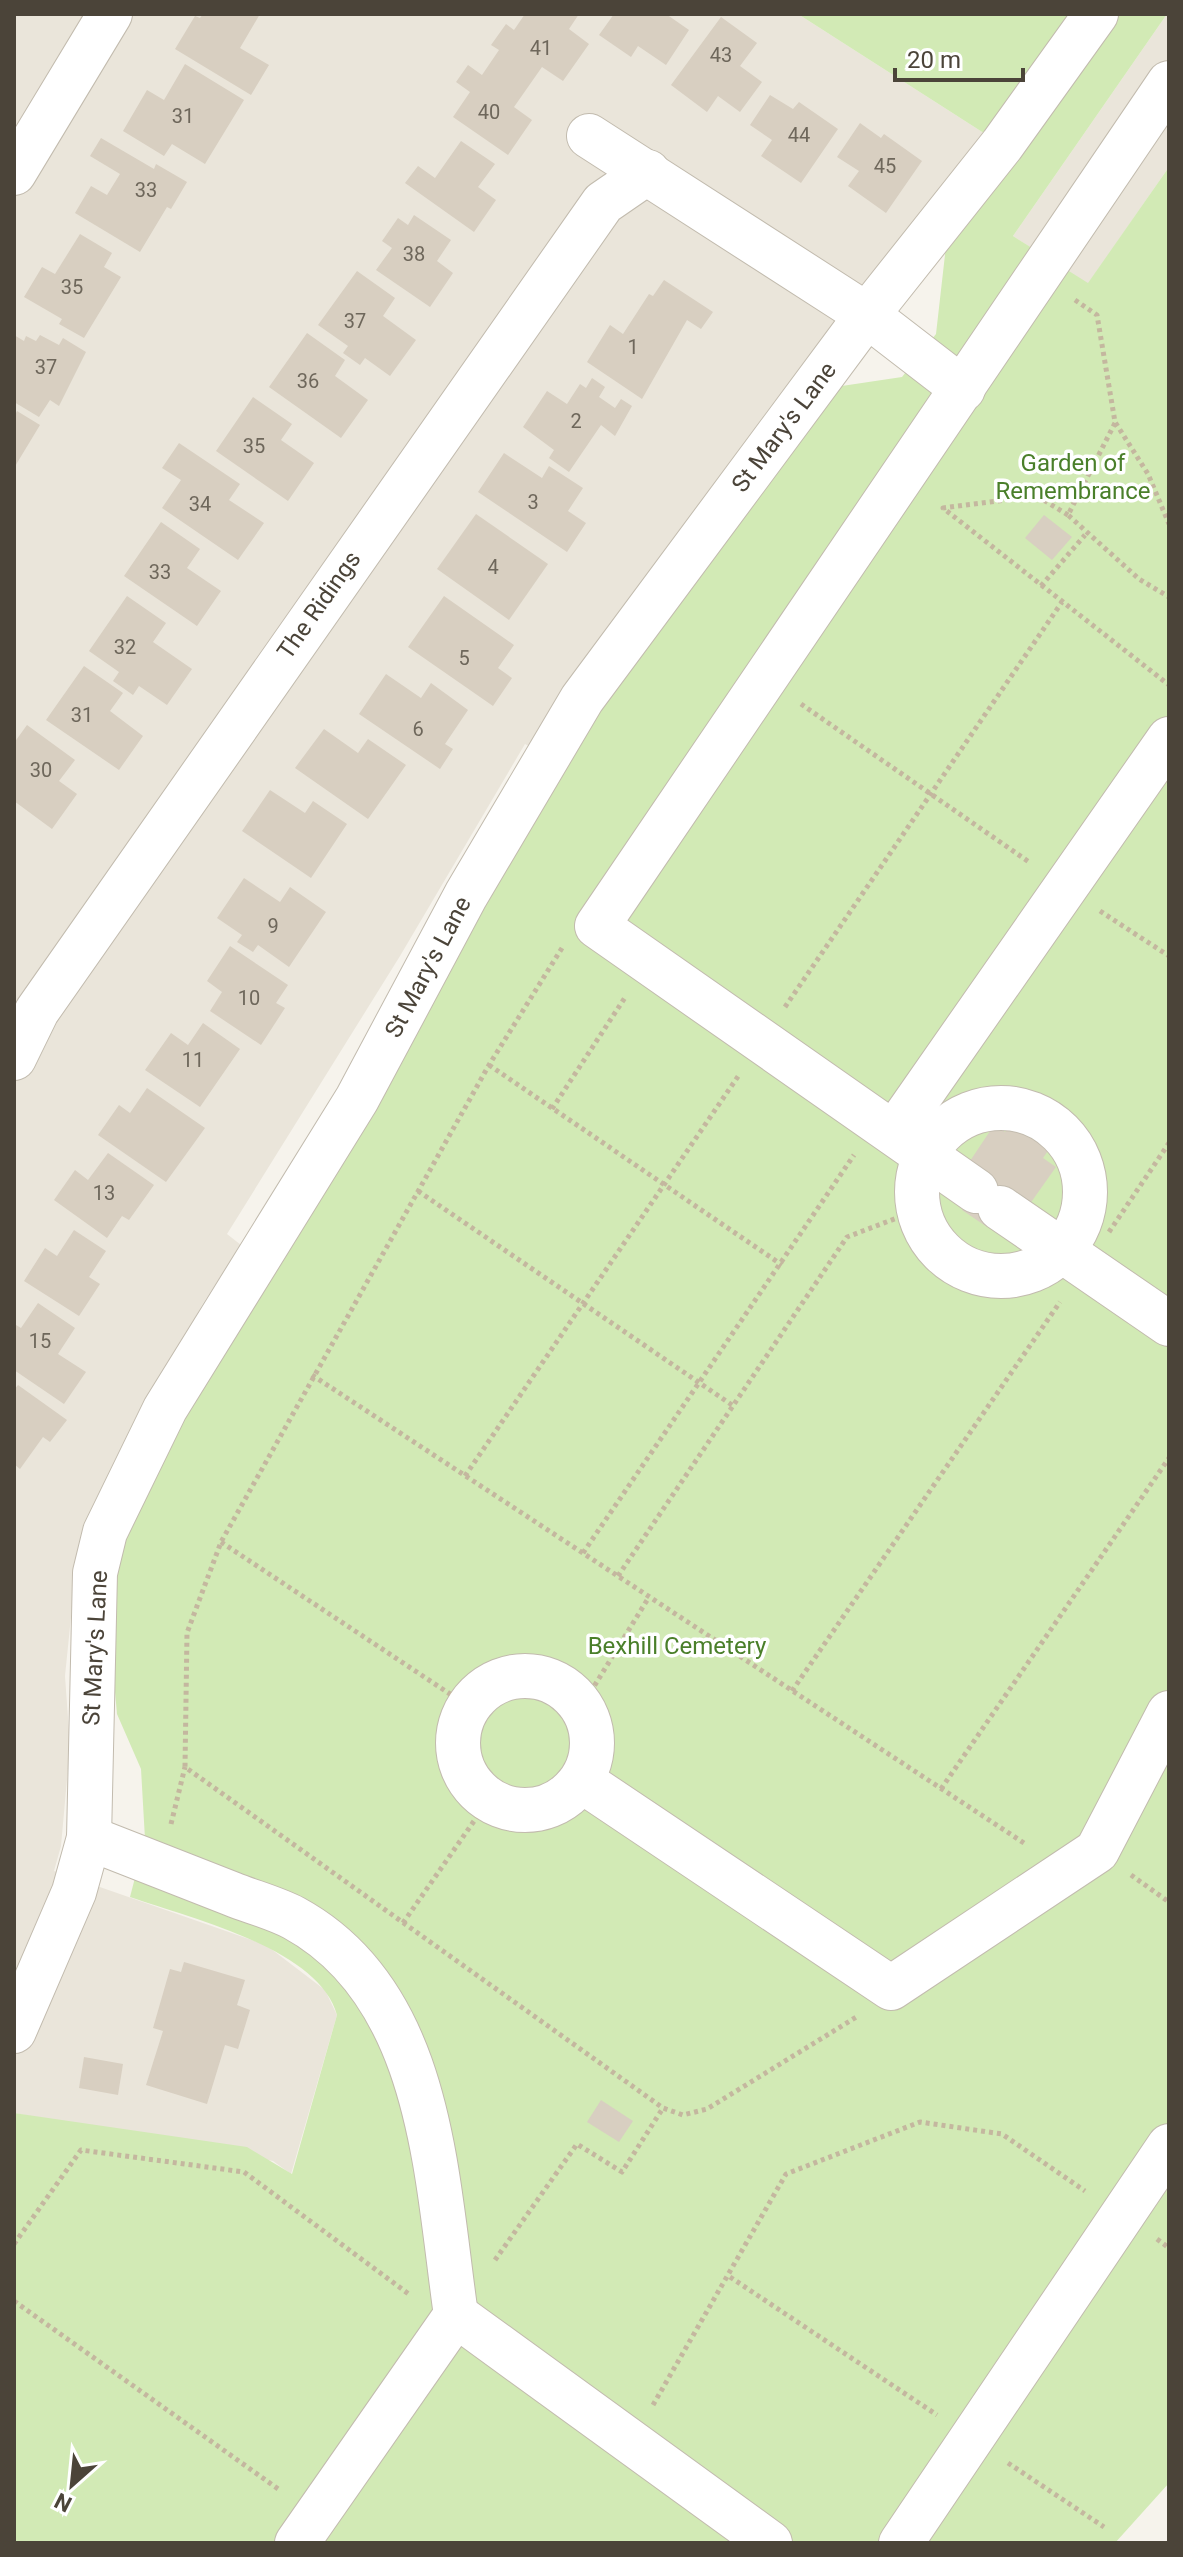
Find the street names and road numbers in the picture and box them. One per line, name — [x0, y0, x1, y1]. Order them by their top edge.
street label: St Mary's Lane — [726, 356, 842, 498]
street label: The Ridings — [272, 546, 366, 664]
street label: St Mary's Lane — [379, 892, 477, 1042]
street label: St Mary's Lane — [77, 1570, 113, 1726]

